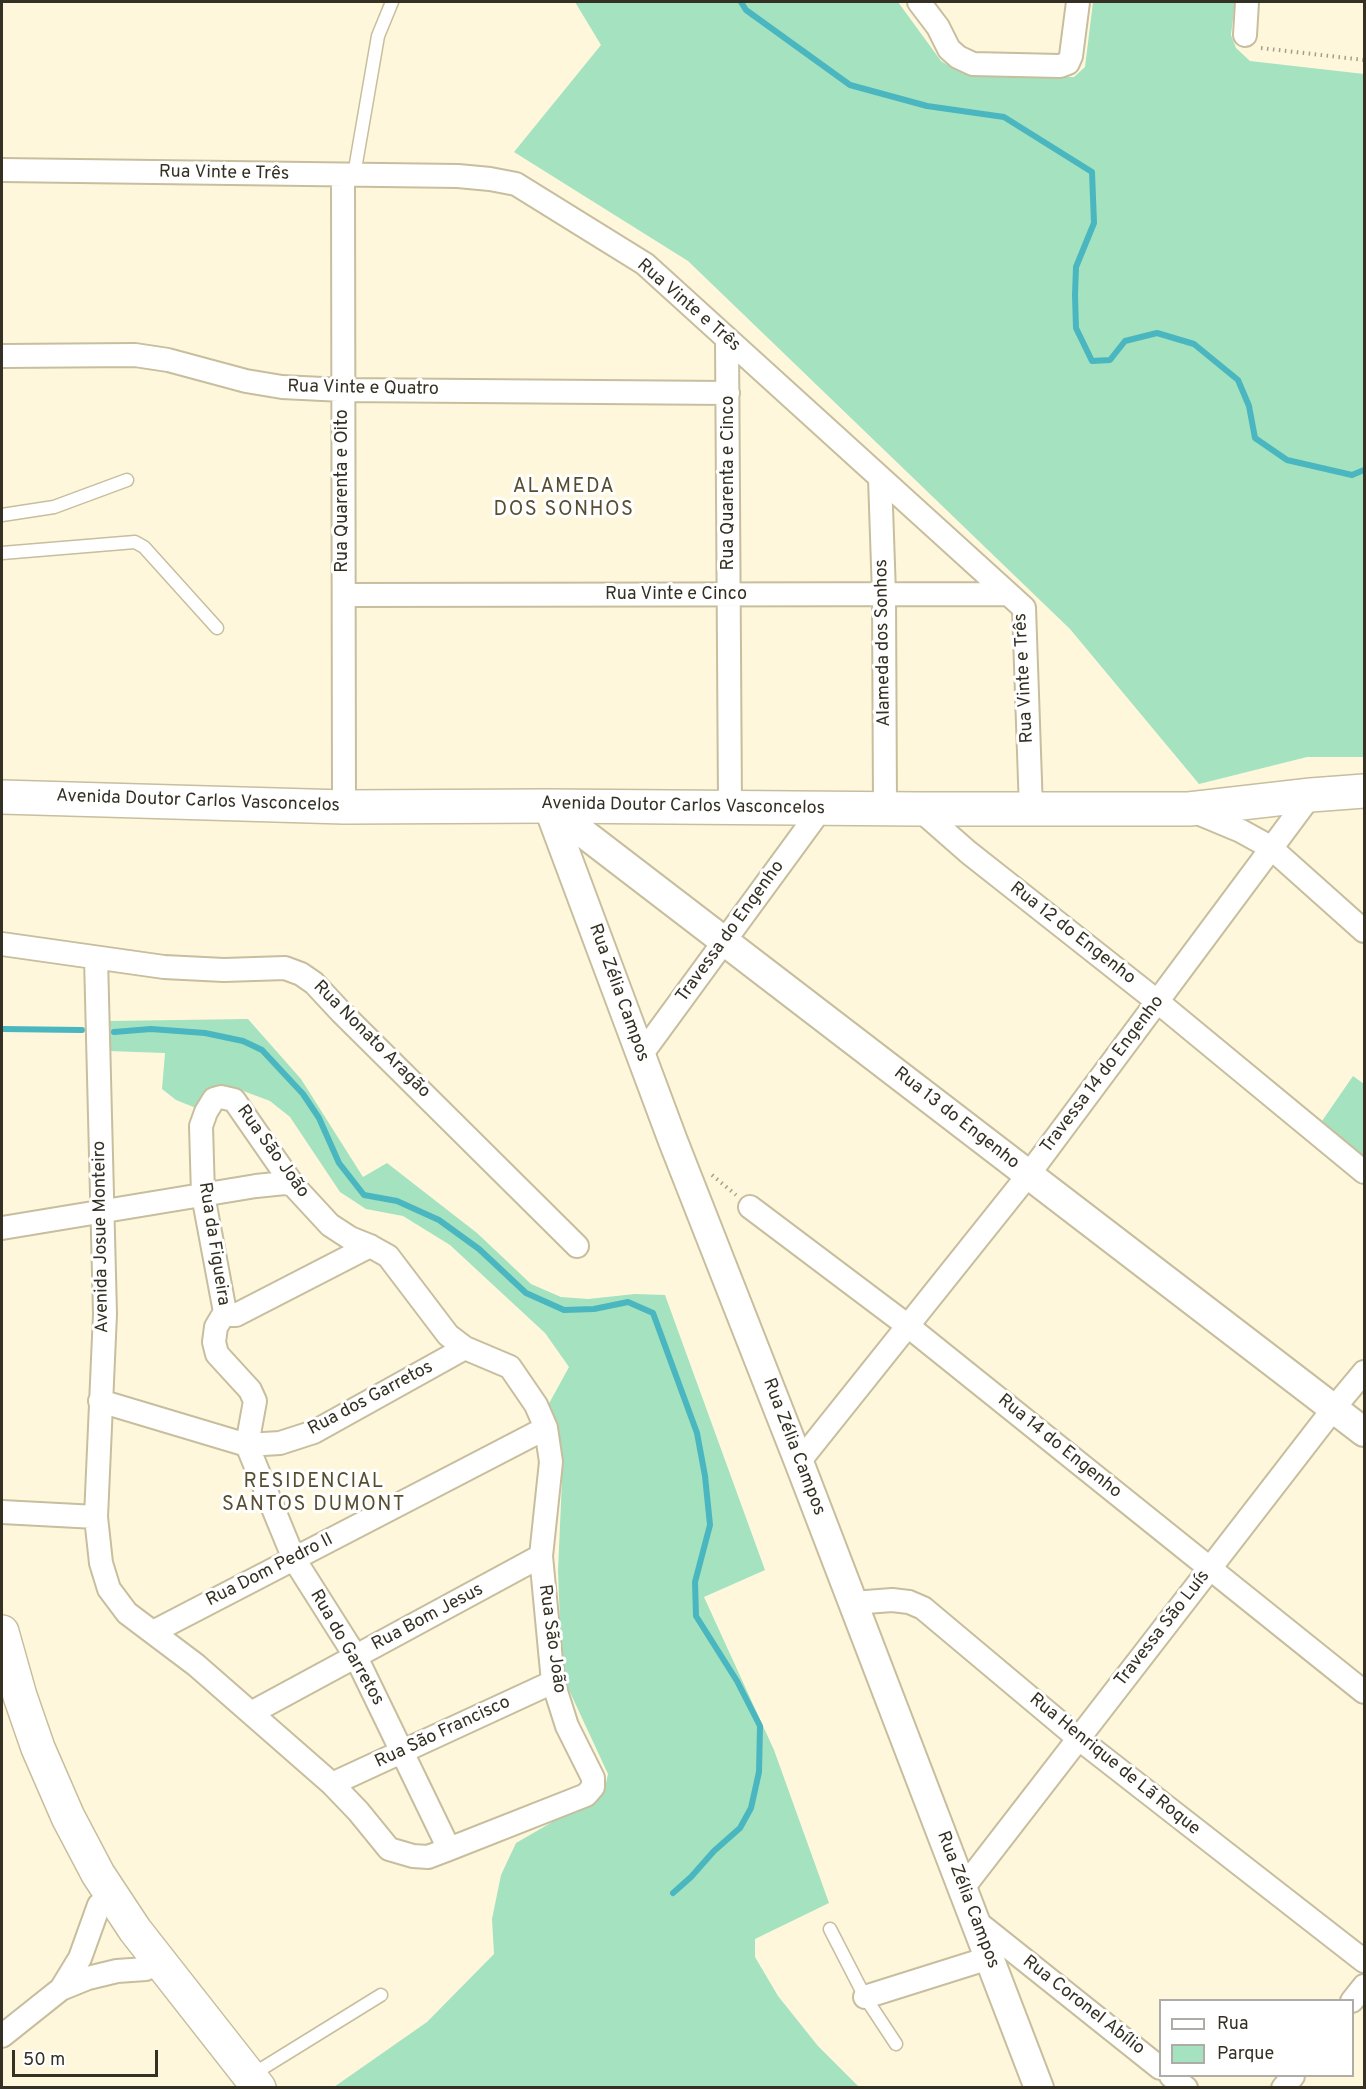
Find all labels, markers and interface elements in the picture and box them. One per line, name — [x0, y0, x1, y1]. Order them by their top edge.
street label: Rua Vinte e Três — [159, 162, 289, 186]
street label: Rua Vinte e Três — [632, 255, 744, 357]
street label: Rua Vinte e Quatro — [287, 377, 439, 401]
street label: Rua Quarenta e Cinco — [718, 395, 740, 571]
street label: Rua Quarenta e Oito — [332, 409, 354, 573]
district label: ALAMEDA DOS SONHOS — [494, 476, 634, 523]
street label: Alameda dos Sonhos — [872, 559, 896, 727]
street label: Rua Vinte e Cinco — [605, 584, 747, 606]
street label: Rua Vinte e Três — [1011, 612, 1039, 744]
street label: Avenida Doutor Carlos Vasconcelos — [56, 786, 340, 818]
street label: Avenida Doutor Carlos Vasconcelos — [541, 794, 825, 820]
street label: Travessa do Engenho — [672, 857, 790, 1007]
street label: Rua 12 do Engenho — [1005, 878, 1139, 990]
street label: Rua Zélia Campos — [583, 921, 653, 1065]
street label: Rua Nonato Aragão — [308, 977, 434, 1103]
street label: Travessa 14 do Engenho — [1037, 992, 1169, 1158]
street label: Rua 13 do Engenho — [889, 1063, 1023, 1175]
street label: Rua São João — [231, 1101, 313, 1203]
street label: Avenida Josue Monteiro — [90, 1141, 114, 1333]
street label: Rua da Figueira — [193, 1181, 233, 1307]
street label: Rua dos Garretos — [305, 1357, 437, 1441]
street label: Rua Zélia Campos — [757, 1375, 829, 1519]
street label: Rua 14 do Engenho — [993, 1390, 1125, 1504]
district label: RESIDENCIAL SANTOS DUMONT — [222, 1471, 406, 1518]
street label: Rua Dom Pedro II — [203, 1530, 337, 1612]
street label: Travessa São Luís — [1111, 1566, 1215, 1692]
street label: Rua Bom Jesus — [369, 1580, 487, 1656]
street label: Rua São João — [533, 1583, 569, 1695]
street label: Rua do Garretos — [304, 1586, 388, 1710]
street label: Rua Henrique de Lã Roque — [1024, 1689, 1204, 1841]
street label: Rua São Francisco — [372, 1692, 514, 1774]
street label: Rua Zélia Campos — [931, 1828, 1003, 1972]
street label: Rua Coronel Abílio — [1018, 1952, 1148, 2060]
legend — [1159, 1999, 1354, 2077]
text: Rua — [1217, 2013, 1248, 2036]
scale bar — [15, 2038, 160, 2076]
text: Parque — [1217, 2043, 1274, 2066]
text: 50 m — [23, 2049, 65, 2072]

